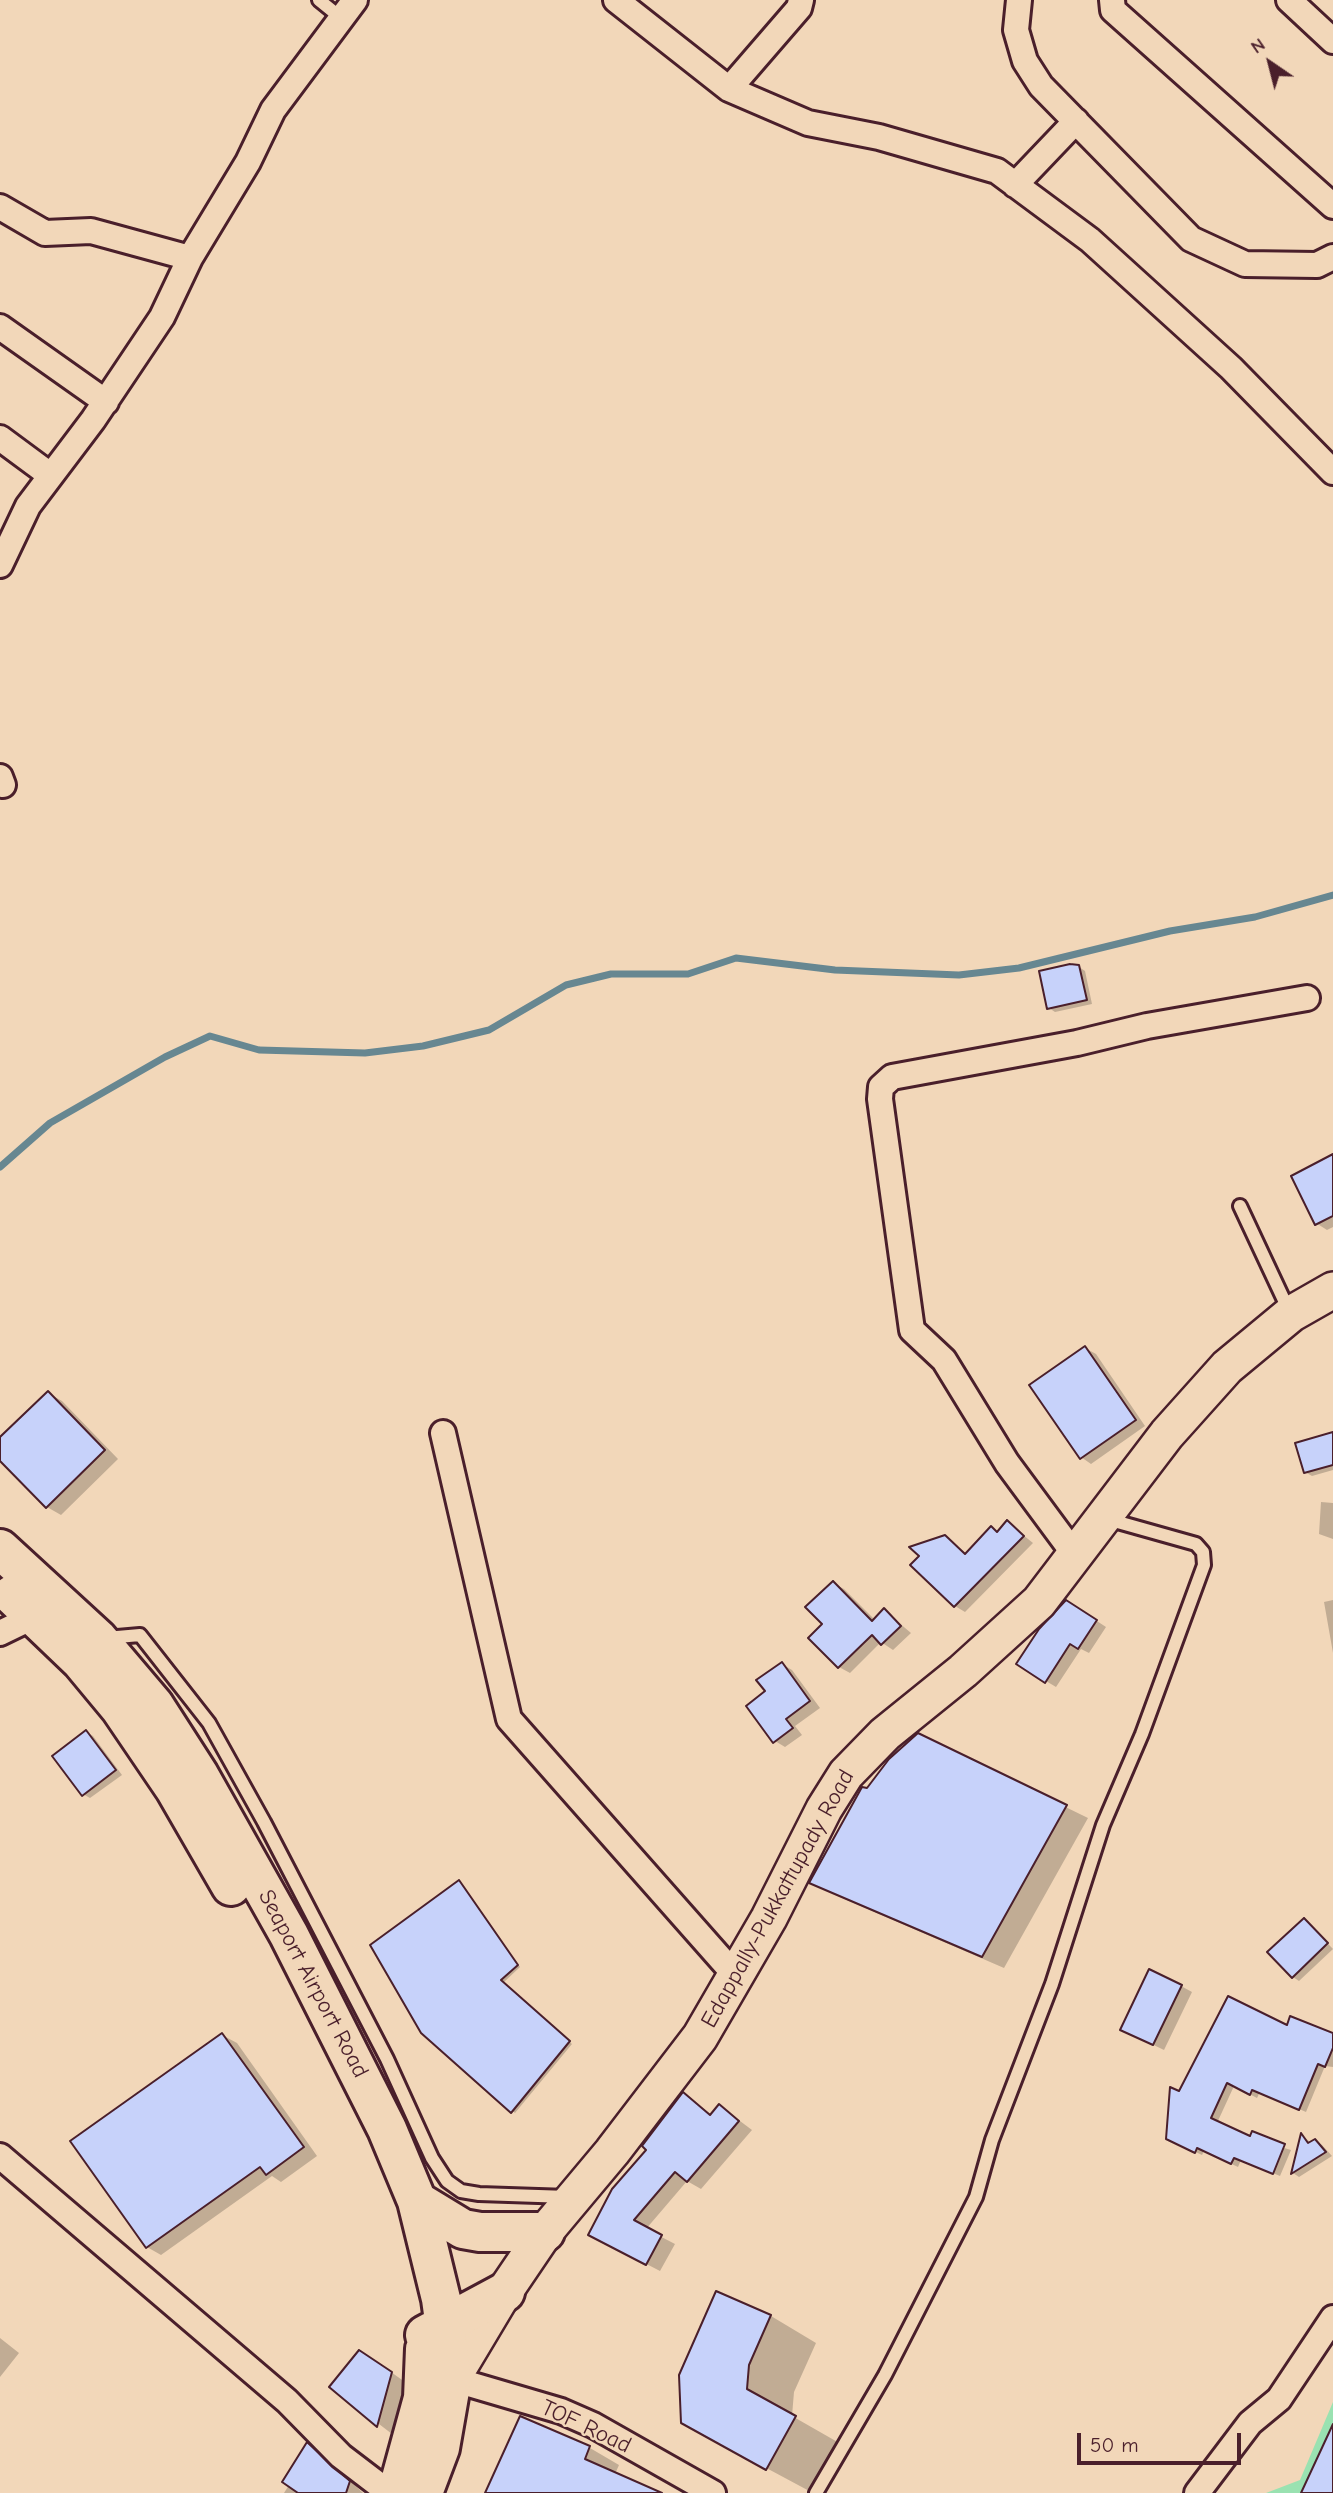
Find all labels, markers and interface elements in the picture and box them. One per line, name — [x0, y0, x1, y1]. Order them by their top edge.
north arrow — [1235, 28, 1305, 98]
text: N — [1247, 33, 1269, 58]
street label: Edappally-Pukkattupady Road — [695, 1765, 861, 2033]
street label: Seaport Airport Road — [252, 1885, 374, 2083]
street label: TOF Road — [537, 2394, 635, 2460]
scale bar — [1081, 2420, 1246, 2464]
text: 50 m — [1090, 2433, 1139, 2457]

